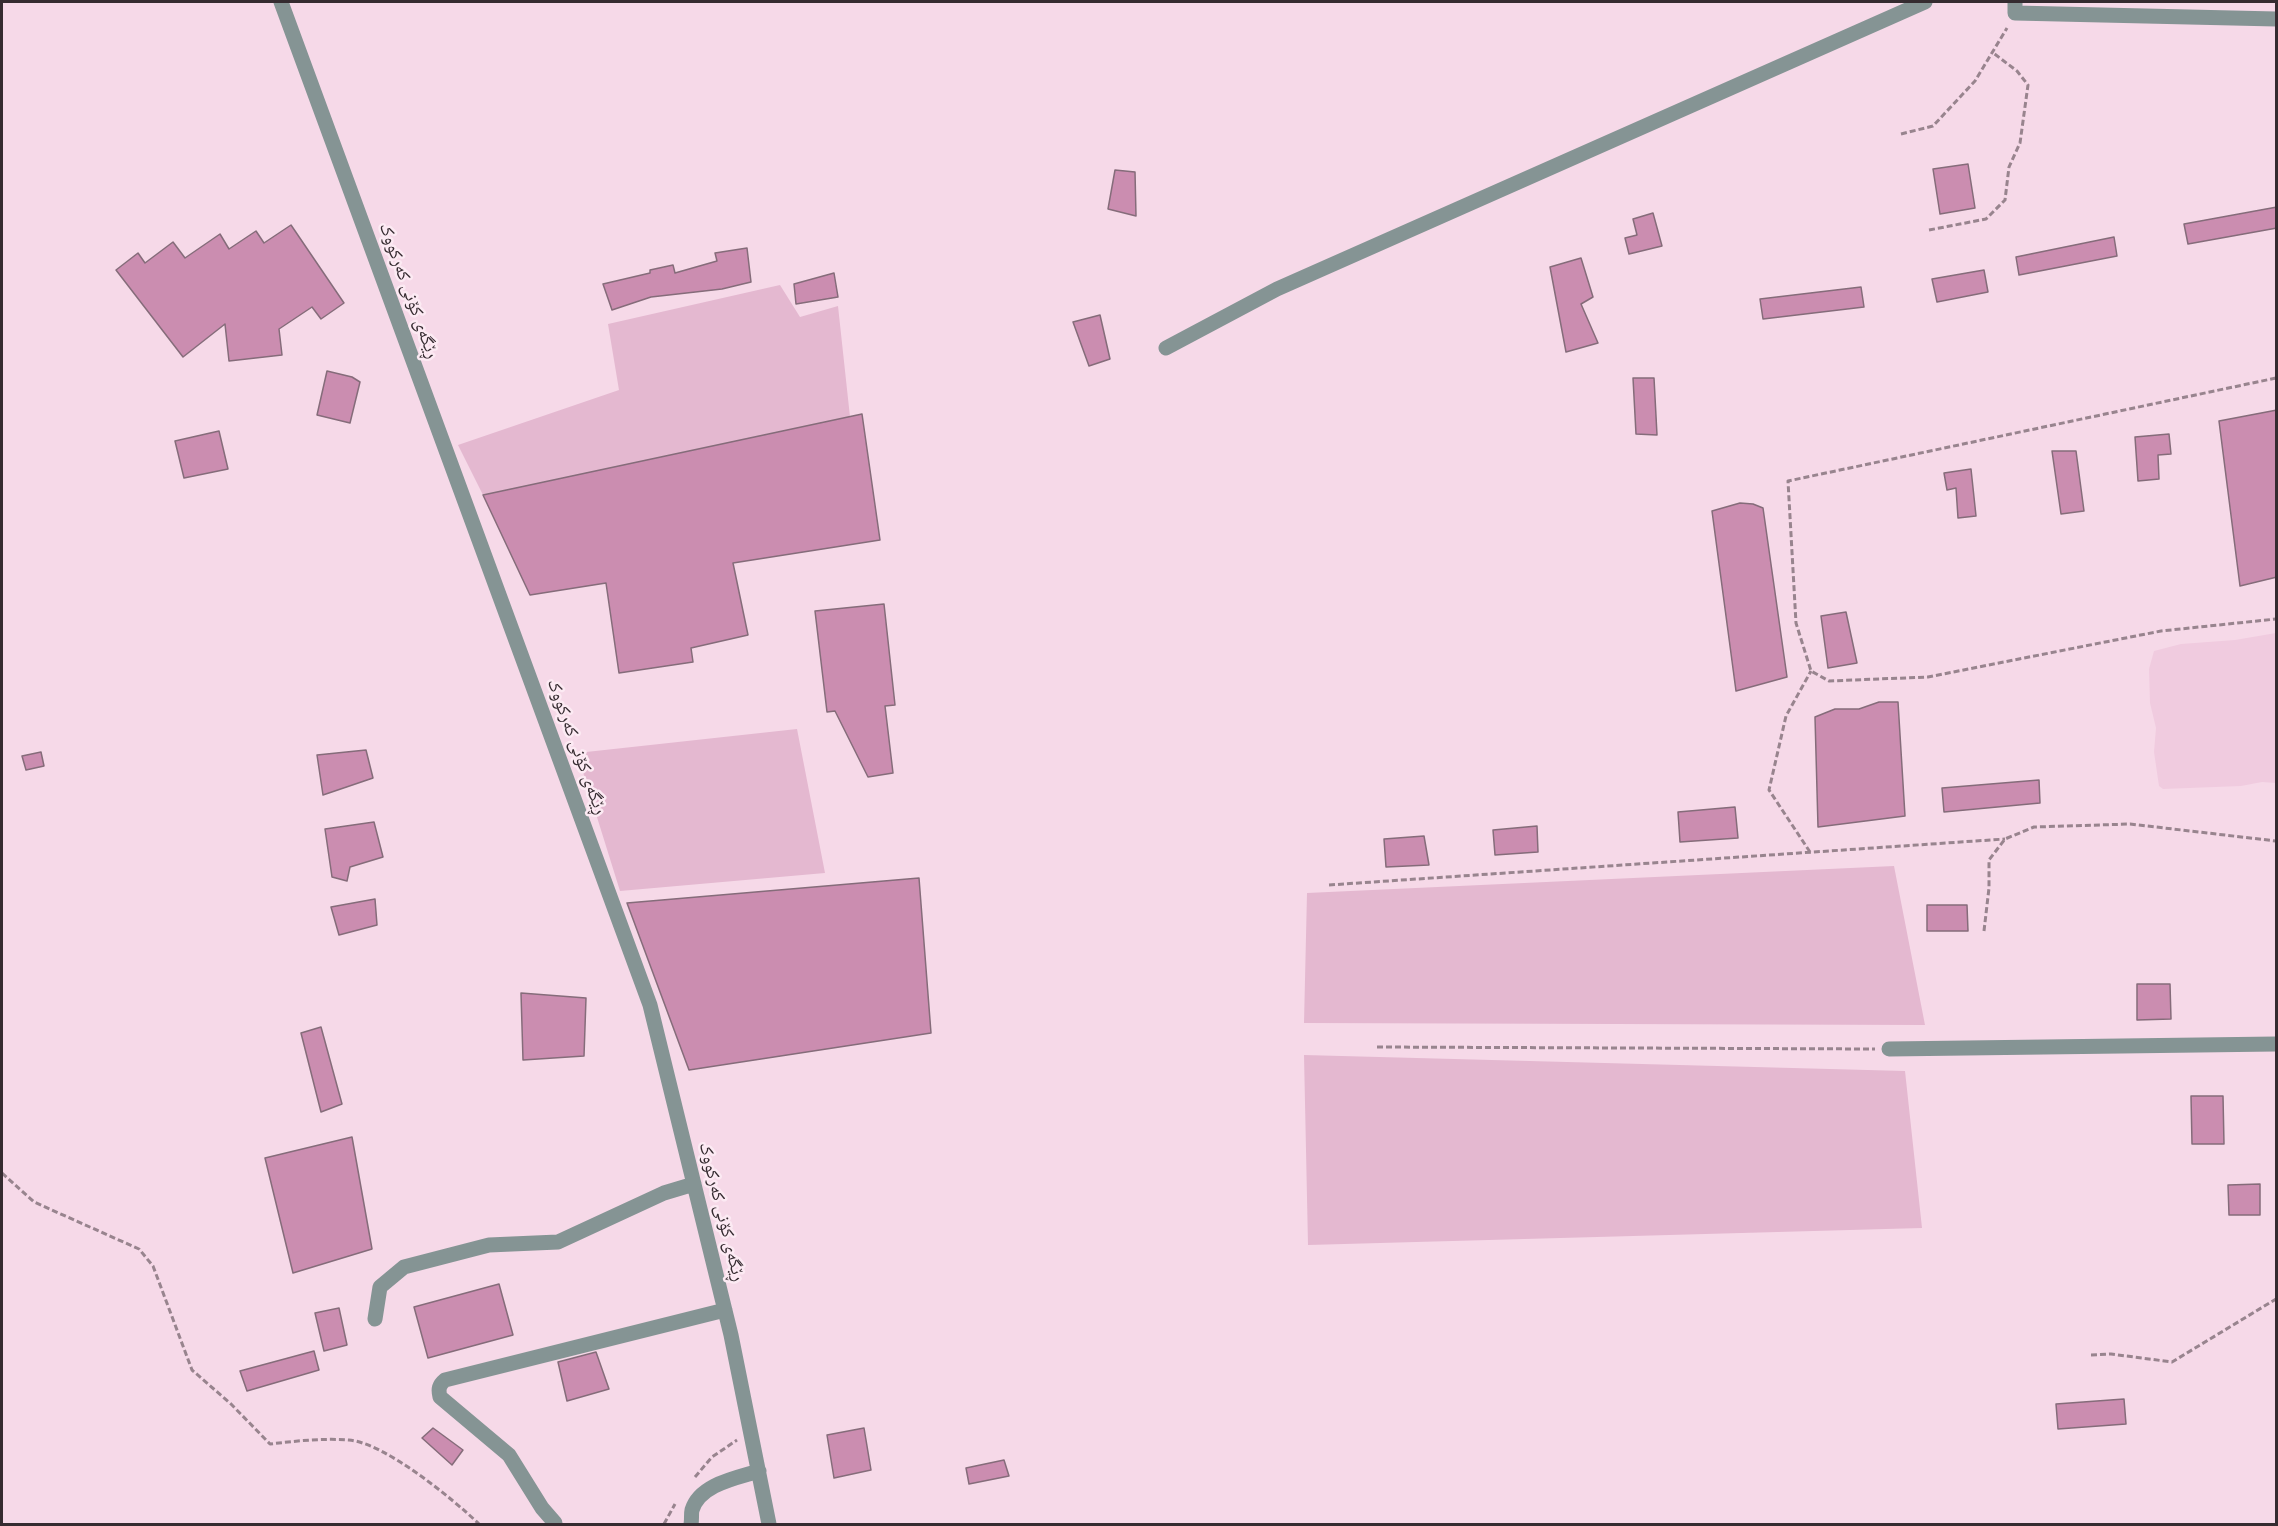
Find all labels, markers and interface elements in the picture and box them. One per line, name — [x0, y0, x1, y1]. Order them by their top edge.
street label: ڕێگەی کۆنی کەرکووک — [373, 220, 443, 362]
street label: ڕێگەی کۆنی کەرکووک — [541, 676, 611, 818]
street label: ڕێگەی کۆنی کەرکووک — [693, 1140, 749, 1284]

